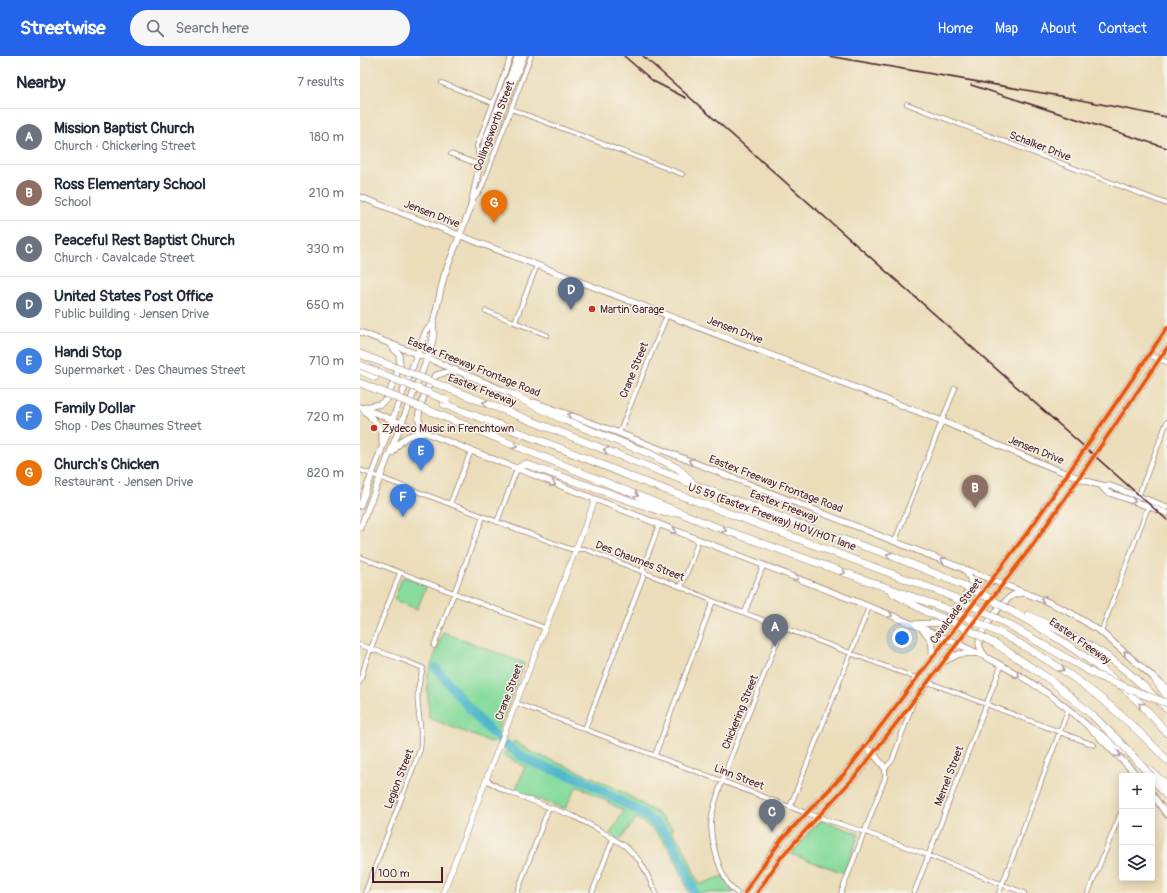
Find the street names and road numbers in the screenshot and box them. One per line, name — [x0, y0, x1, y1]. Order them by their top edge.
street label: Collingsworth Street — [471, 79, 517, 173]
street label: Schalker Drive — [1007, 128, 1073, 164]
street label: Jensen Drive — [402, 197, 462, 231]
street label: Jensen Drive — [705, 313, 765, 347]
street label: Eastex Freeway Frontage Road — [406, 334, 542, 400]
street label: Crane Street — [617, 340, 651, 400]
street label: Eastex Freeway — [446, 371, 518, 409]
street label: Jensen Drive — [1006, 433, 1066, 467]
street label: Eastex Freeway Frontage Road — [707, 452, 845, 516]
street label: US 59 (Eastex Freeway) HOV/HOT lane — [686, 480, 858, 554]
street label: Eastex Freeway — [748, 487, 820, 525]
street label: Des Chaumes Street — [594, 538, 687, 584]
street label: Cavalcade Street — [927, 575, 985, 646]
street label: Eastex Freeway — [1047, 615, 1113, 667]
street label: Crane Street — [492, 661, 526, 722]
street label: Chickering Street — [719, 672, 761, 751]
street label: Memel Street — [932, 744, 967, 808]
street label: Legion Street — [382, 747, 417, 811]
street label: Linn Street — [712, 761, 766, 793]

